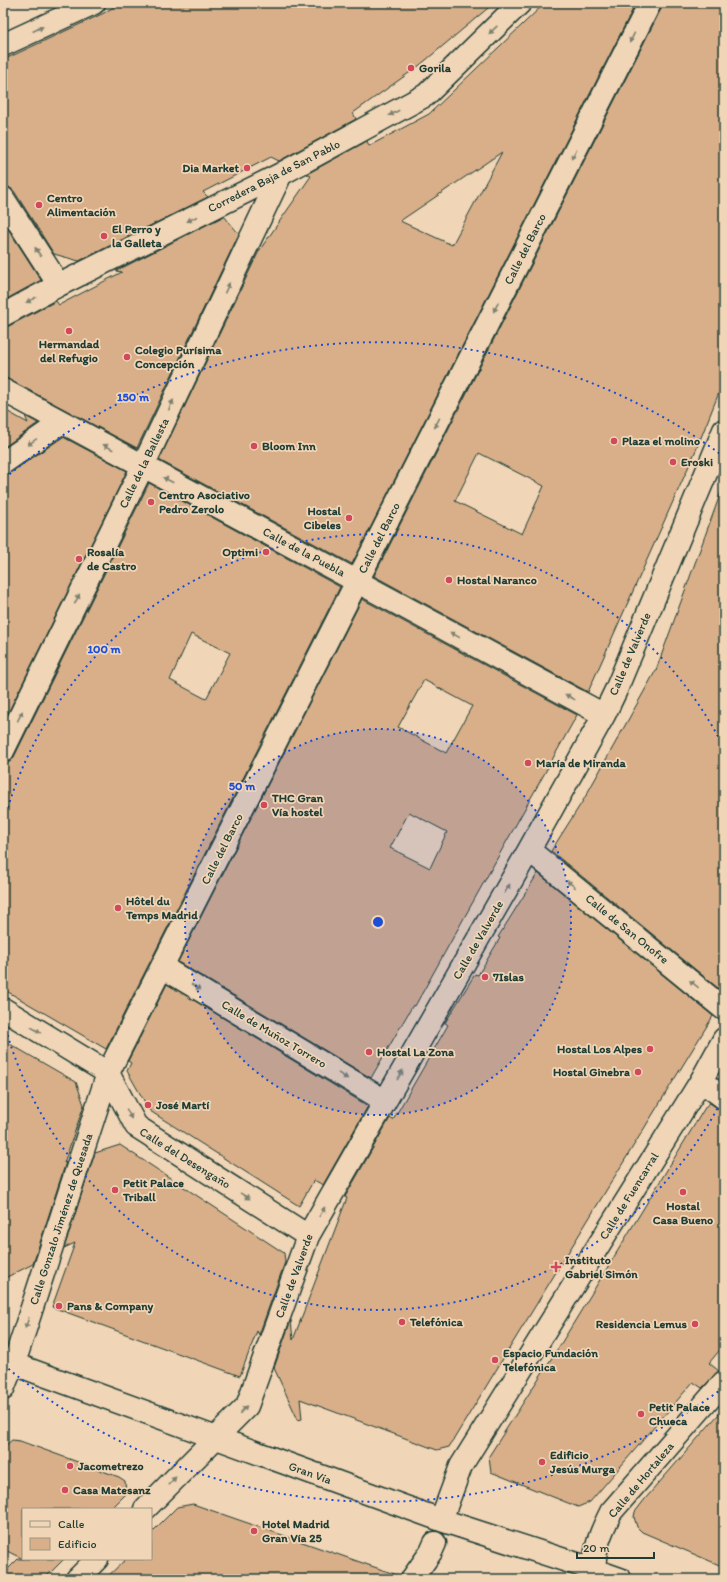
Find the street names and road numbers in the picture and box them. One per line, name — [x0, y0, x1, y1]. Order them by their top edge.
street label: Corredera Baja de San Pablo — [206, 137, 342, 215]
street label: Calle del Barco — [501, 211, 549, 287]
street label: Calle de la Ballesta — [116, 415, 172, 510]
street label: Calle del Barco — [355, 500, 403, 576]
street label: Calle de la Puebla — [260, 524, 348, 580]
street label: Calle de Valverde — [606, 610, 654, 698]
street label: Calle del Barco — [198, 811, 246, 887]
street label: Calle de San Onofre — [583, 891, 672, 967]
street label: Calle de Valverde — [450, 898, 506, 982]
street label: Calle de Muñoz Torrero — [219, 997, 329, 1071]
street label: Calle del Desengaño — [137, 1124, 233, 1192]
street label: Calle Gonzalo Jiménez de Quesada — [27, 1131, 96, 1307]
street label: Calle de Fuencarral — [597, 1149, 662, 1242]
street label: Calle de Valverde — [272, 1232, 316, 1320]
street label: Calle de Hortaleza — [605, 1439, 677, 1521]
street label: Gran Vía — [287, 1459, 333, 1487]

